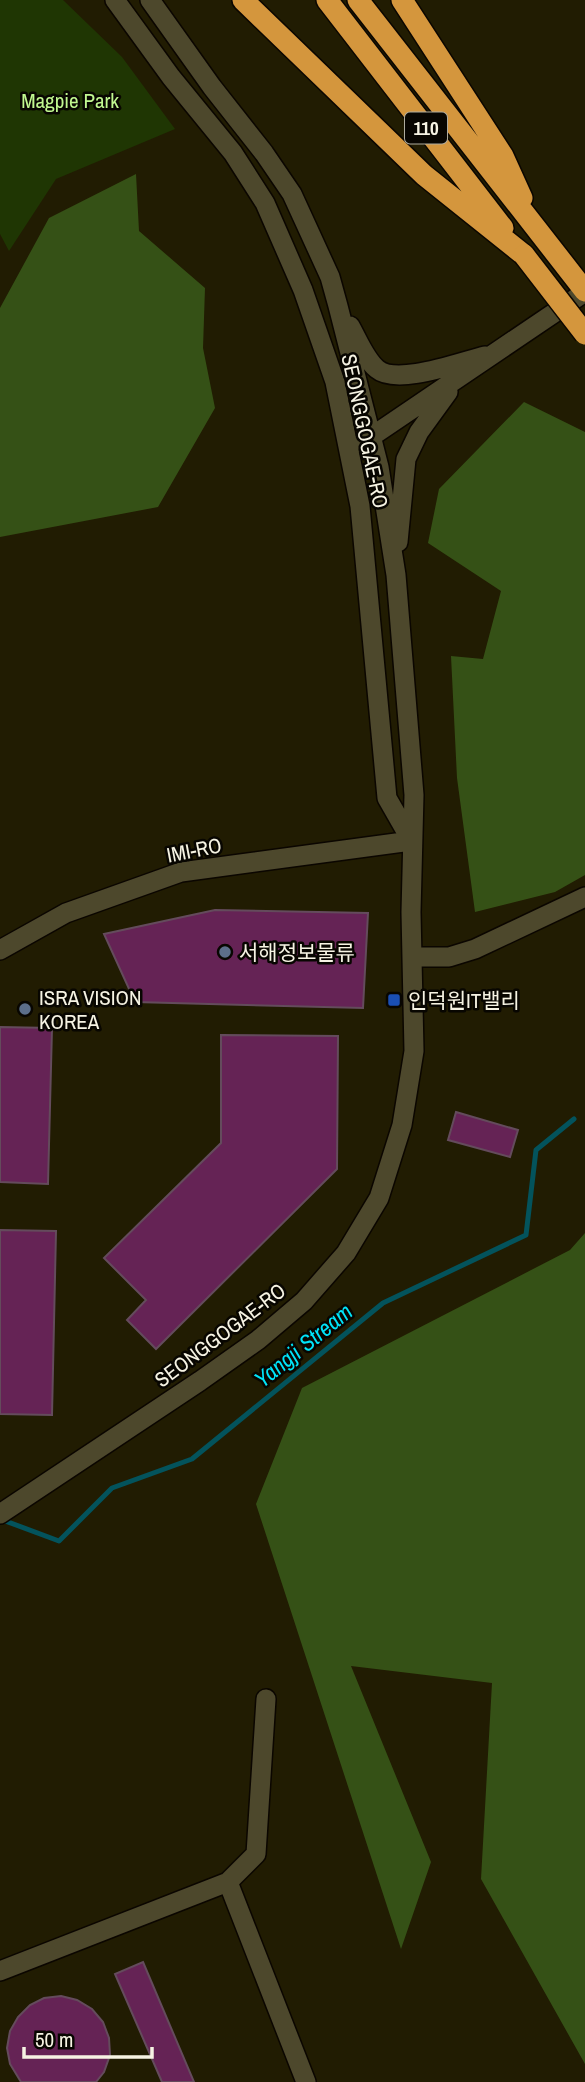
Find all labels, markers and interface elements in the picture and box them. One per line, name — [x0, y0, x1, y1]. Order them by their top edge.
park label: Magpie Park — [21, 86, 119, 115]
road number: 110 — [405, 112, 447, 144]
street label: SEONGGOGAE-RO — [335, 351, 395, 511]
street label: IMI-RO — [164, 830, 224, 870]
place label: 서해정보물류 — [239, 938, 355, 967]
marker: 서해정보물류 — [217, 944, 233, 960]
place label: ISRA VISION KOREA — [39, 983, 141, 1036]
place label: 인덕원IT밸리 — [408, 986, 520, 1015]
marker: 인덕원IT밸리 — [386, 992, 402, 1008]
marker: ISRA VISION KOREA — [17, 1001, 33, 1017]
street label: SEONGGOGAE-RO — [149, 1276, 291, 1394]
water label: Yangji Stream — [247, 1296, 359, 1394]
scale bar — [24, 2016, 152, 2060]
text: 50 m — [35, 2025, 73, 2054]

